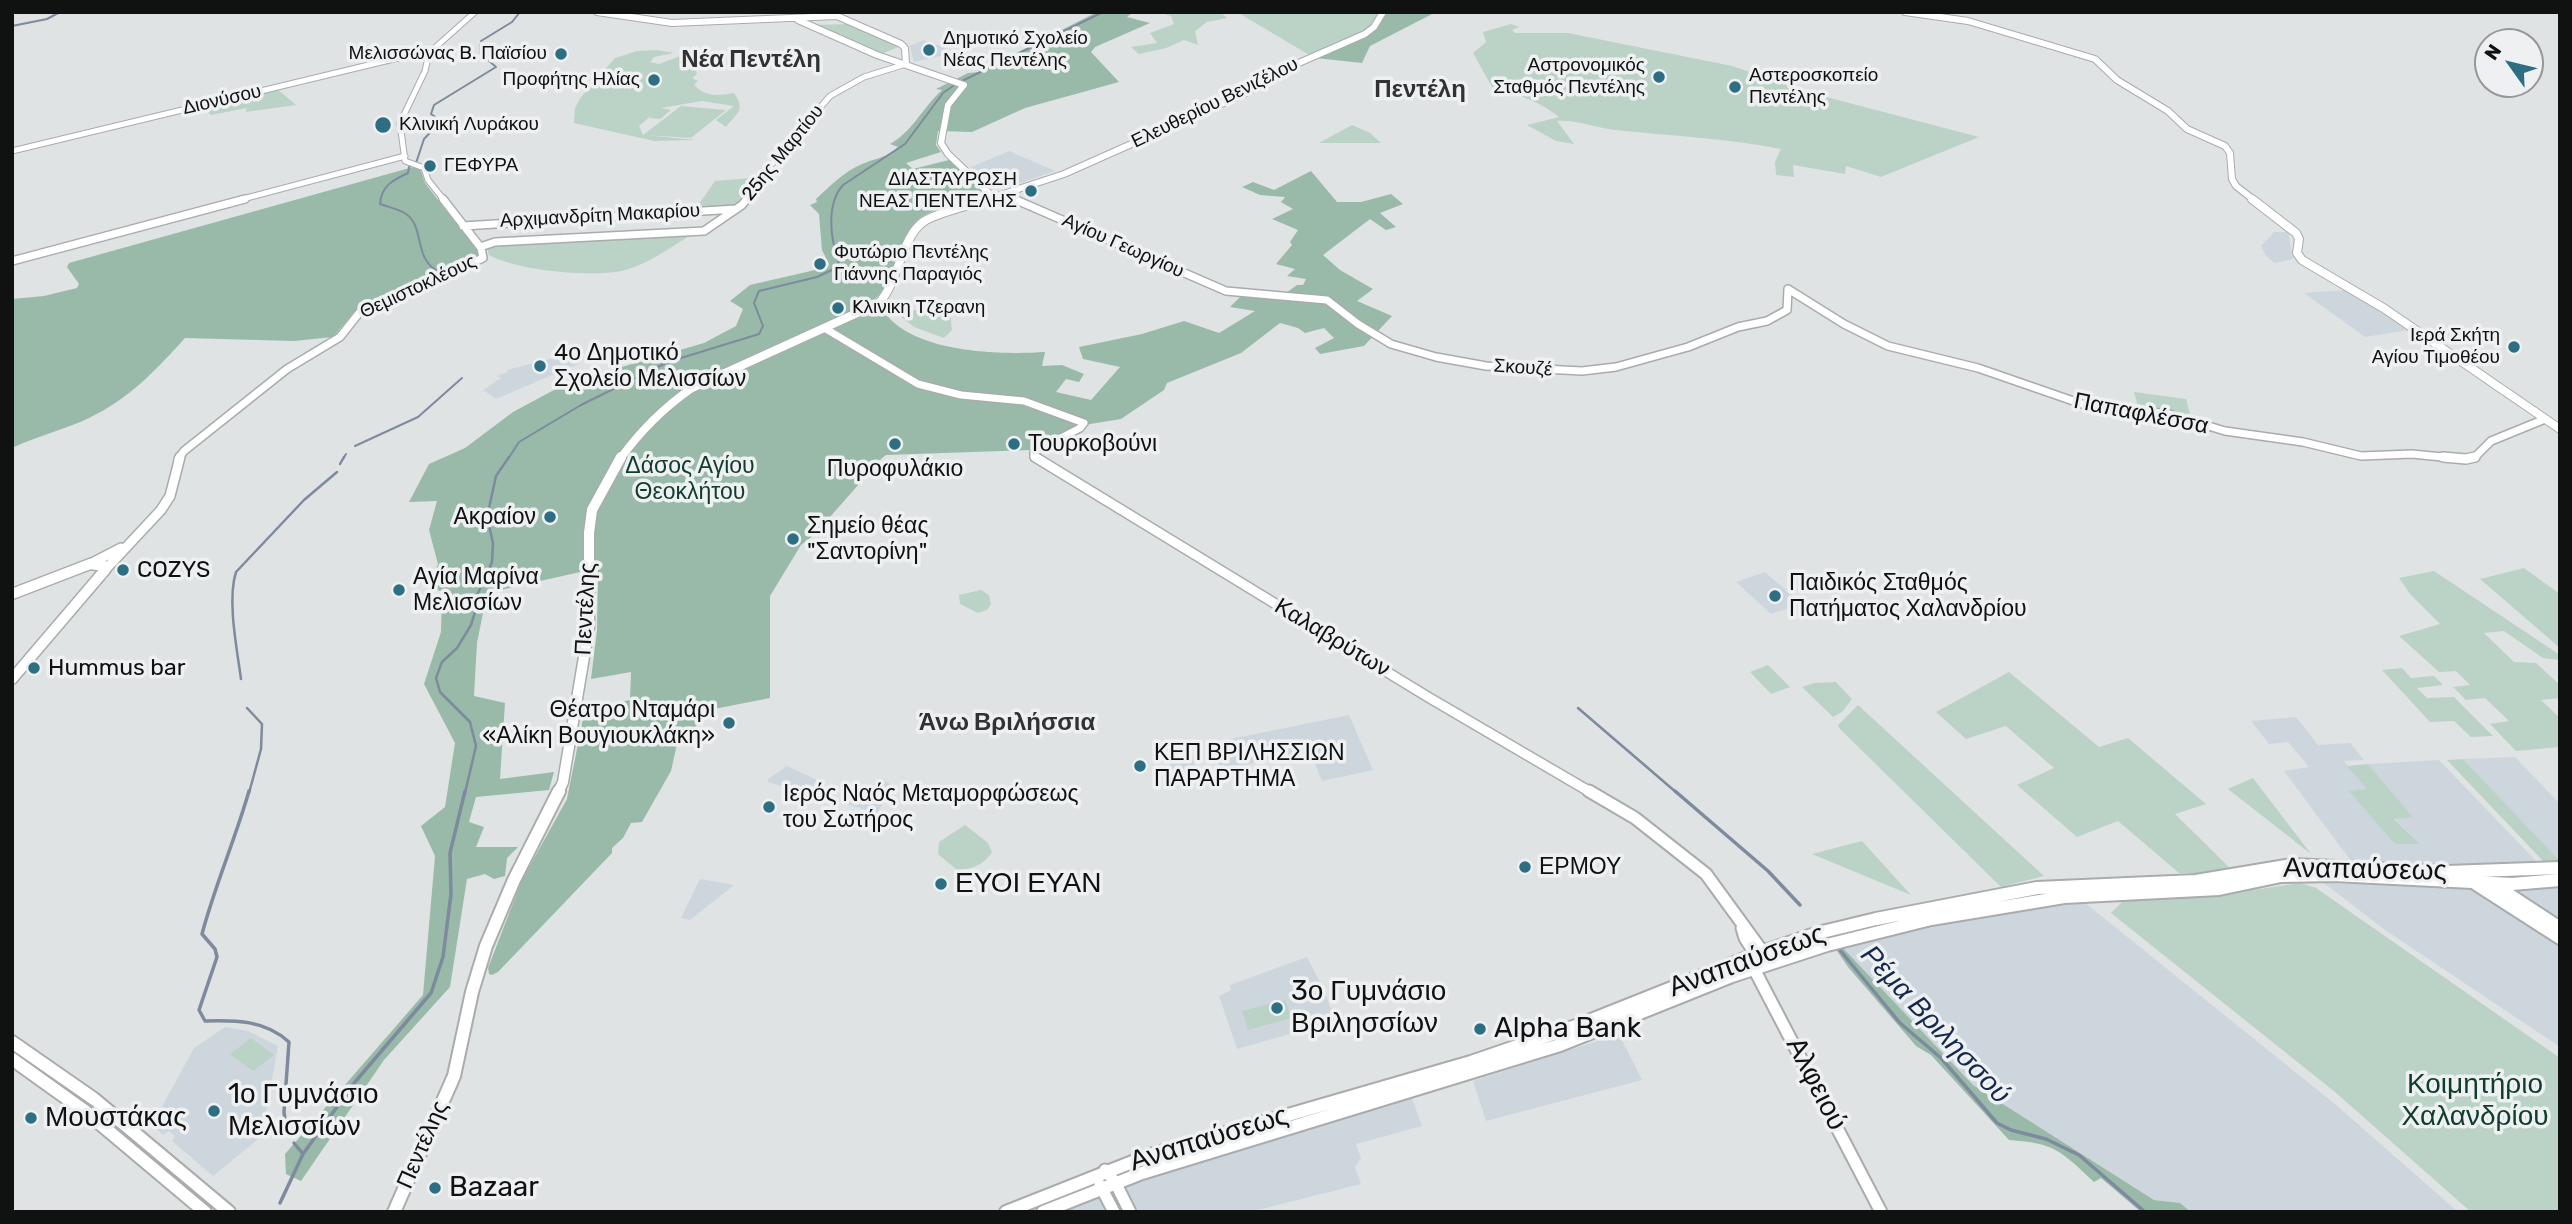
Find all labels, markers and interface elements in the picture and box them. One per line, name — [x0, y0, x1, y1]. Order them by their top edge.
place label: Δημοτικό Σχολείο Νέας Πεντέλης — [943, 28, 1088, 72]
north arrow — [2474, 28, 2544, 98]
text: N — [2479, 40, 2506, 64]
marker: Δημοτικό Σχολείο Νέας Πεντέλης — [921, 42, 937, 58]
place label: Μελισσώνας B. Παϊσίου — [349, 43, 547, 65]
marker: Μελισσώνας B. Παϊσίου — [553, 46, 569, 62]
district label: Νέα Πεντέλη — [681, 46, 821, 74]
street label: Ελευθερίου Βενιζέλου — [1128, 53, 1302, 153]
place label: Αστρονομικός Σταθμός Πεντέλης — [1493, 55, 1645, 99]
place label: Αστεροσκοπείο Πεντέλης — [1749, 65, 1878, 109]
place label: Προφήτης Ηλίας — [503, 69, 640, 91]
marker: Αστρονομικός Σταθμός Πεντέλης — [1651, 69, 1667, 85]
marker: Προφήτης Ηλίας — [646, 72, 662, 88]
district label: Πεντέλη — [1374, 76, 1466, 104]
marker: Αστεροσκοπείο Πεντέλης — [1727, 79, 1743, 95]
street label: Διονύσου — [180, 80, 264, 120]
street label: 25ης Μαρτίου — [737, 100, 829, 206]
place label: Κλινική Λυράκου — [399, 114, 539, 136]
marker: Κλινική Λυράκου — [373, 115, 393, 135]
place label: ΓΕΦΥΡΑ — [444, 155, 518, 177]
marker: ΓΕΦΥΡΑ — [422, 158, 438, 174]
place label: ΔΙΑΣΤΑΥΡΩΣΗ ΝΕΑΣ ΠΕΝΤΕΛΗΣ — [859, 169, 1017, 213]
marker: ΔΙΑΣΤΑΥΡΩΣΗ ΝΕΑΣ ΠΕΝΤΕΛΗΣ — [1023, 183, 1039, 199]
street label: Αρχιμανδρίτη Μακαρίου — [499, 199, 701, 233]
street label: Αγίου Γεωργίου — [1059, 209, 1187, 283]
place label: Φυτώριο Πεντέλης Γιάννης Παραγιός — [834, 242, 989, 286]
street label: Θεμιστοκλέους — [356, 250, 480, 324]
marker: Φυτώριο Πεντέλης Γιάννης Παραγιός — [812, 256, 828, 272]
place label: Kλινικη Tζερανη — [852, 297, 985, 319]
marker: Kλινικη Tζερανη — [830, 300, 846, 316]
place label: Ιερά Σκήτη Αγίου Τιμοθέου — [2372, 325, 2500, 369]
place label: 4ο Δημοτικό Σχολείο Μελισσίων — [554, 339, 746, 393]
marker: Ιερά Σκήτη Αγίου Τιμοθέου — [2506, 339, 2522, 355]
street label: Σκουζέ — [1493, 355, 1553, 381]
marker: 4ο Δημοτικό Σχολείο Μελισσίων — [532, 358, 548, 374]
street label: Παπαφλέσσα — [2071, 387, 2211, 441]
place label: Τουρκοβούνι — [1028, 430, 1157, 458]
marker: Πυροφυλάκιο — [887, 436, 903, 452]
marker: Τουρκοβούνι — [1006, 436, 1022, 452]
park label: Δάσος Αγίου Θεοκλήτου — [625, 452, 755, 506]
place label: Πυροφυλάκιο — [827, 455, 963, 483]
place label: Ακραίον — [453, 503, 536, 531]
marker: Ακραίον — [542, 509, 558, 525]
place label: Σημείο θέας "Σαντορίνη" — [807, 512, 928, 566]
marker: Σημείο θέας "Σαντορίνη" — [785, 531, 801, 547]
place label: COZYS — [137, 556, 210, 584]
marker: COZYS — [115, 562, 131, 578]
street label: Πεντέλης — [570, 562, 602, 656]
place label: Αγία Μαρίνα Μελισσίων — [413, 563, 539, 617]
place label: Παιδικός Σταθμός Πατήματος Χαλανδρίου — [1789, 569, 2027, 623]
marker: Αγία Μαρίνα Μελισσίων — [391, 582, 407, 598]
marker: Παιδικός Σταθμός Πατήματος Χαλανδρίου — [1767, 588, 1783, 604]
street label: Καλαβρύτων — [1269, 593, 1395, 683]
place label: Hummus bar — [48, 654, 185, 682]
marker: Hummus bar — [26, 660, 42, 676]
place label: Θέατρο Νταμάρι «Αλίκη Βουγιουκλάκη» — [482, 696, 715, 750]
district label: Άνω Βριλήσσια — [919, 709, 1095, 737]
marker: Θέατρο Νταμάρι «Αλίκη Βουγιουκλάκη» — [721, 715, 737, 731]
place label: ΚΕΠ ΒΡΙΛΗΣΣΙΩΝ ΠΑΡΑΡΤΗΜΑ — [1154, 739, 1345, 793]
marker: ΚΕΠ ΒΡΙΛΗΣΣΙΩΝ ΠΑΡΑΡΤΗΜΑ — [1132, 758, 1148, 774]
place label: Ιερός Ναός Μεταμορφώσεως του Σωτήρος — [783, 780, 1079, 834]
marker: Ιερός Ναός Μεταμορφώσεως του Σωτήρος — [761, 799, 777, 815]
street label: Αναπαύσεως — [2283, 852, 2447, 888]
place label: ΕΡΜΟΥ — [1539, 853, 1621, 881]
marker: ΕΡΜΟΥ — [1517, 859, 1533, 875]
place label: ΕΥΟΙ ΕΥΑΝ — [955, 867, 1101, 901]
marker: ΕΥΟΙ ΕΥΑΝ — [933, 876, 949, 892]
street label: Αναπαύσεως — [1664, 917, 1830, 1005]
water label: Ρέμα Βριλησσού — [1853, 939, 2017, 1111]
place label: 3ο Γυμνάσιο Βριλησσίων — [1291, 975, 1446, 1041]
marker: 3ο Γυμνάσιο Βριλησσίων — [1269, 1000, 1285, 1016]
place label: Alpha Bank — [1494, 1012, 1641, 1046]
marker: Alpha Bank — [1472, 1021, 1488, 1037]
street label: Αλφειού — [1778, 1032, 1854, 1136]
park label: Κοιμητήριο Χαλανδρίου — [2401, 1068, 2549, 1134]
place label: 1ο Γυμνάσιο Μελισσίων — [228, 1078, 379, 1144]
street label: Πεντέλης — [391, 1097, 455, 1193]
street label: Αναπαύσεως — [1126, 1099, 1292, 1179]
place label: Μουστάκας — [45, 1101, 187, 1135]
marker: 1ο Γυμνάσιο Μελισσίων — [206, 1103, 222, 1119]
marker: Μουστάκας — [23, 1110, 39, 1126]
place label: Bazaar — [449, 1171, 539, 1205]
marker: Bazaar — [427, 1180, 443, 1196]

